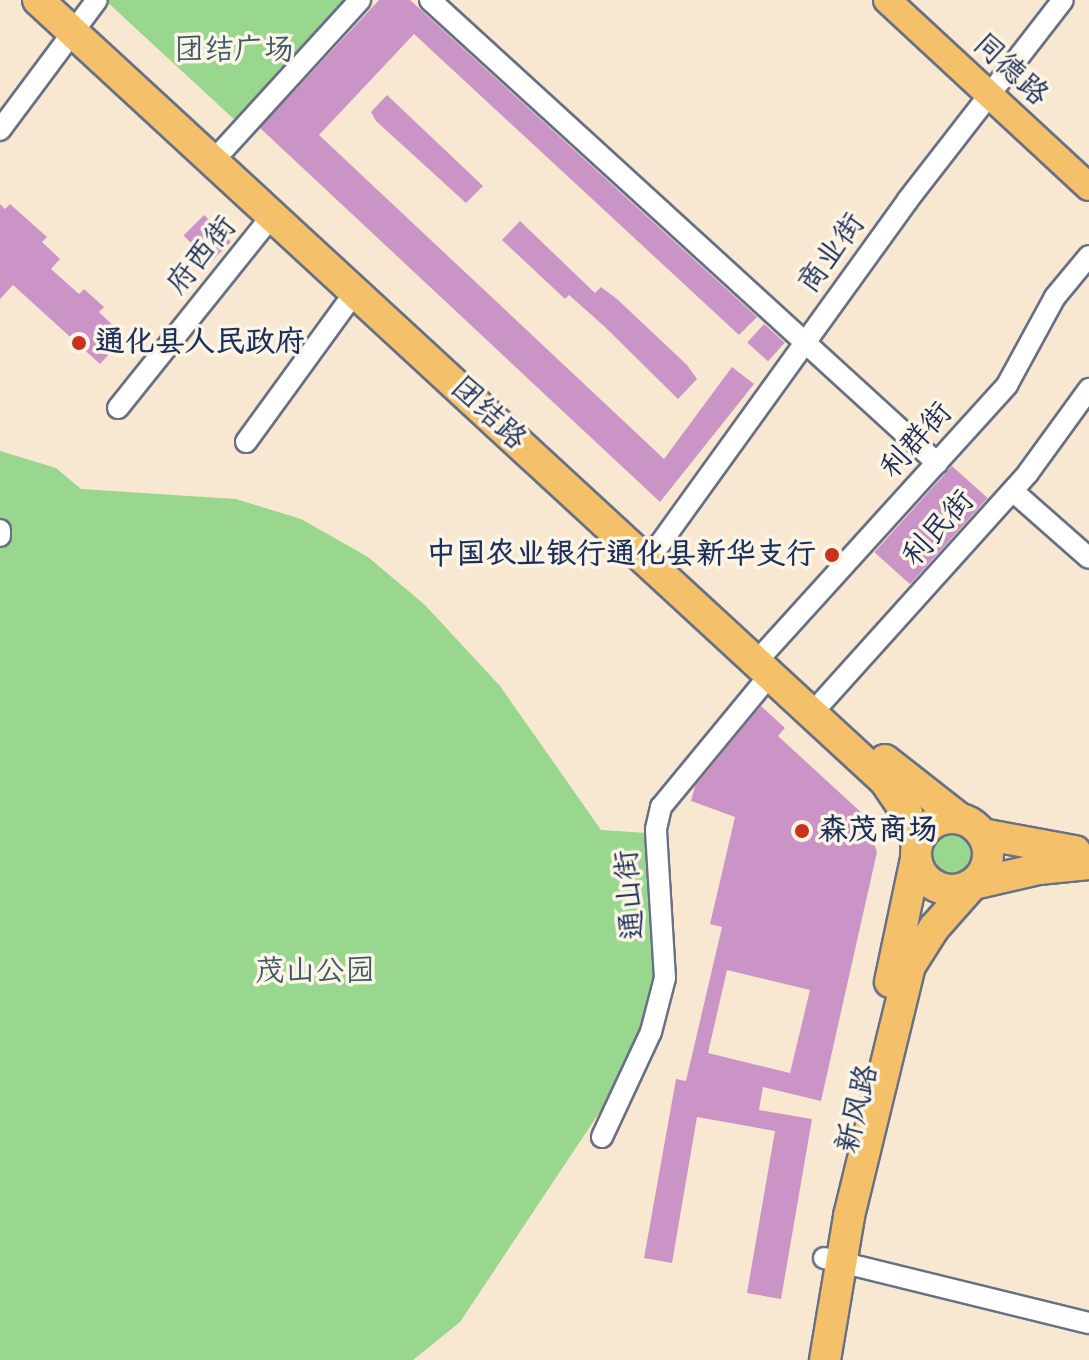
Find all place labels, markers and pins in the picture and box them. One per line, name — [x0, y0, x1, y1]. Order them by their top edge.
place label: 通化县人民政府 — [95, 325, 305, 361]
marker: 通化县人民政府 — [70, 334, 88, 352]
place label: 中国农业银行通化县新华支行 — [426, 537, 816, 573]
marker: 中国农业银行通化县新华支行 — [823, 546, 841, 564]
place label: 森茂商场 — [818, 813, 938, 849]
marker: 森茂商场 — [793, 822, 811, 840]

